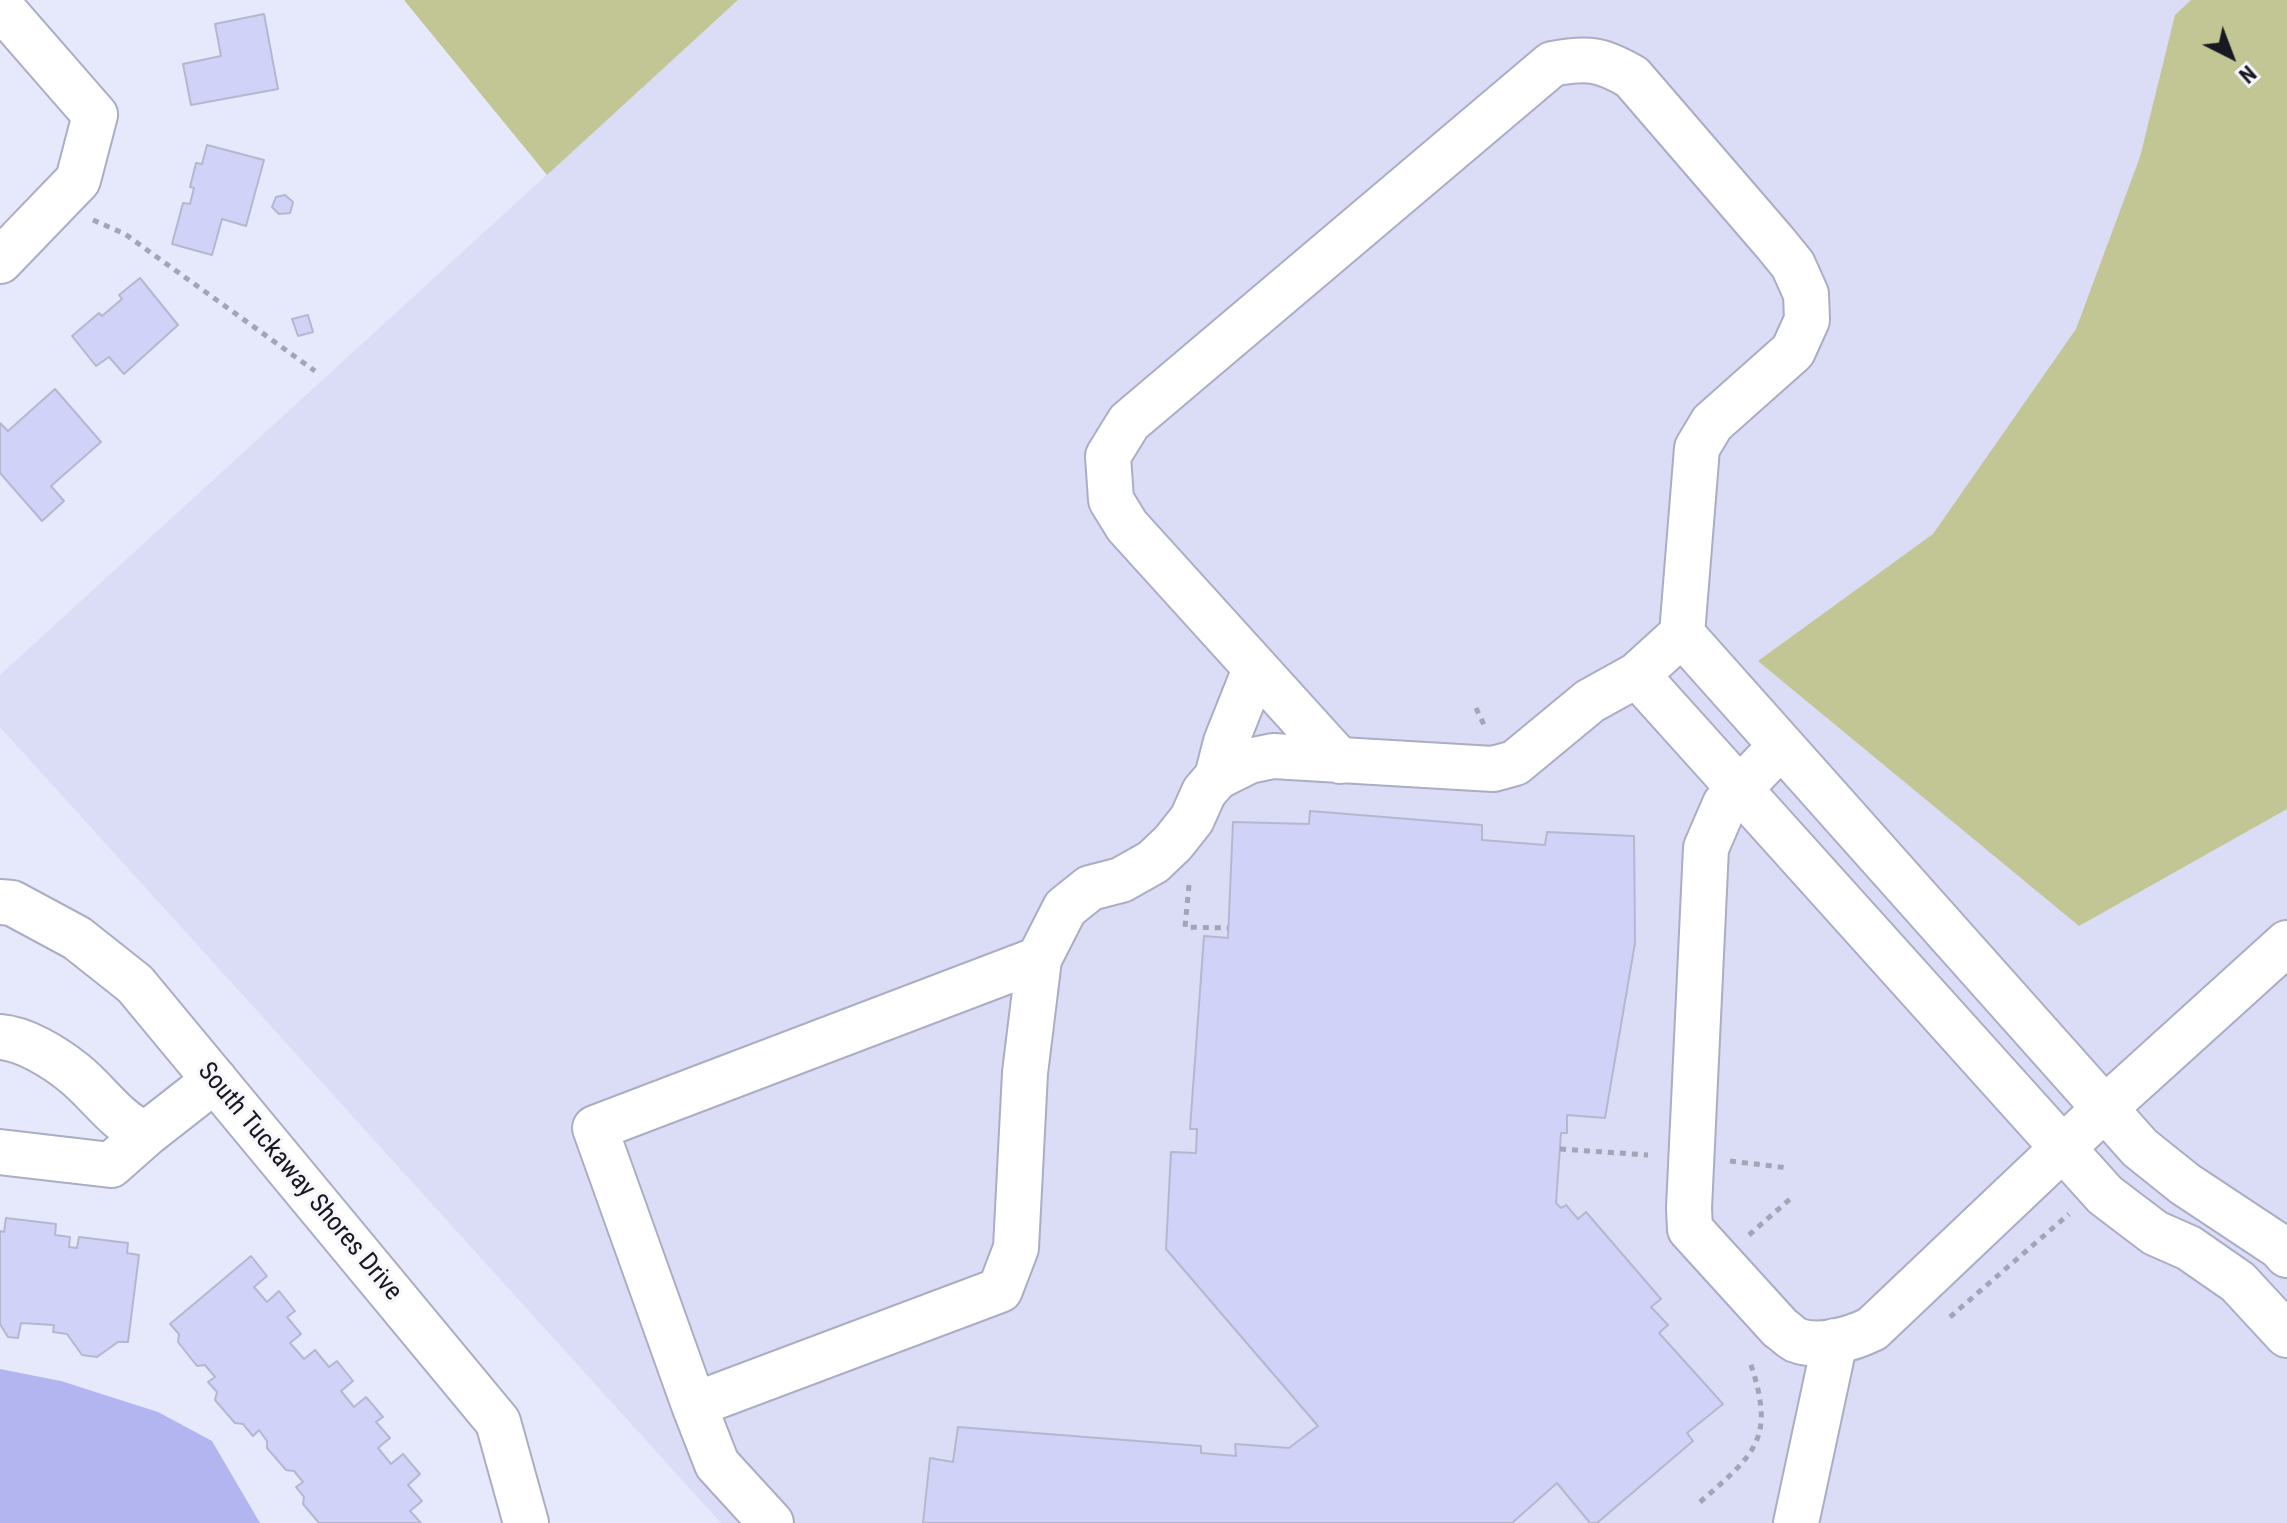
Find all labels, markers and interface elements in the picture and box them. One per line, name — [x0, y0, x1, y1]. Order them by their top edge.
north arrow — [2191, 16, 2271, 96]
text: N — [2234, 60, 2261, 88]
street label: South Tuckaway Shores Drive — [190, 1057, 408, 1307]

